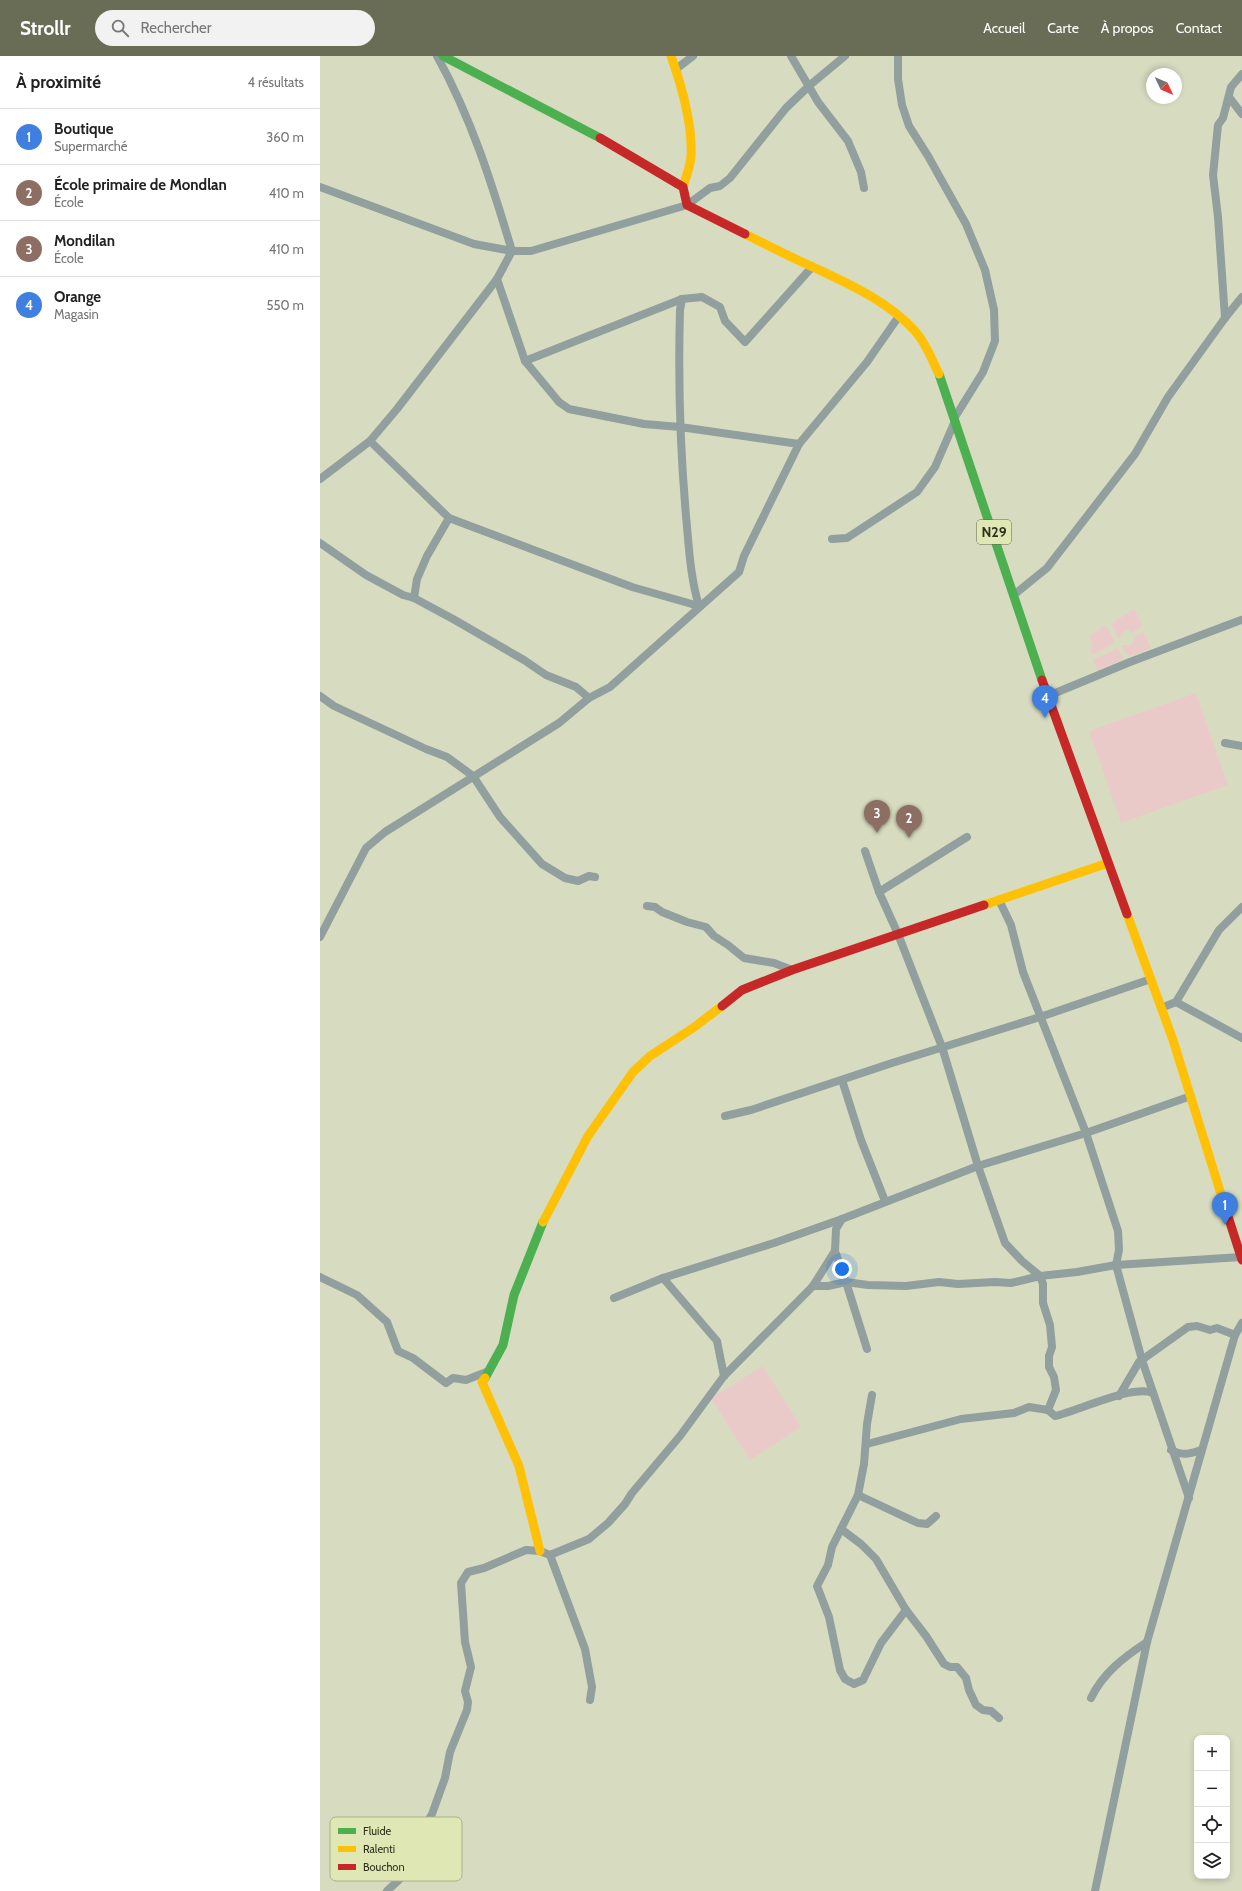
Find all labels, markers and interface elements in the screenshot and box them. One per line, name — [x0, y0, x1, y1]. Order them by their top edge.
search box — [95, 10, 375, 46]
text: Strollr — [20, 17, 71, 40]
icon: search — [109, 17, 131, 39]
text: Rechercher — [141, 19, 212, 37]
text: Accueil — [983, 19, 1025, 37]
text: Carte — [1047, 19, 1079, 37]
text: À propos — [1101, 19, 1154, 37]
text: Contact — [1176, 19, 1222, 37]
north arrow — [1146, 68, 1182, 104]
text: À proximité — [16, 72, 101, 92]
text: 4 résultats — [248, 74, 304, 90]
text: Boutique — [54, 120, 114, 138]
text: 1 — [27, 129, 31, 145]
text: 360 m — [266, 129, 304, 145]
text: Supermarché — [54, 138, 128, 154]
text: École primaire de Mondlan — [54, 176, 227, 194]
text: 2 — [26, 185, 32, 201]
text: 410 m — [269, 185, 304, 201]
text: École — [54, 194, 84, 210]
text: Mondilan — [54, 232, 115, 250]
text: 3 — [25, 241, 33, 257]
text: 410 m — [269, 241, 304, 257]
text: École — [54, 250, 84, 266]
text: Orange — [54, 288, 101, 306]
text: 4 — [25, 297, 33, 313]
text: 550 m — [267, 297, 304, 313]
text: Magasin — [54, 306, 99, 322]
road number: N29 — [977, 520, 1011, 544]
pin: 4 — [1032, 685, 1058, 718]
pin: 3 — [864, 800, 890, 833]
pin: 2 — [896, 805, 922, 838]
pin: 1 — [1212, 1192, 1238, 1225]
your location — [832, 1259, 852, 1279]
map controls — [1194, 1735, 1230, 1879]
button: + — [1194, 1735, 1230, 1771]
button: − — [1194, 1771, 1230, 1807]
button: locate — [1194, 1807, 1230, 1843]
legend — [330, 1817, 462, 1881]
text: Fluide — [363, 1824, 392, 1838]
text: Ralenti — [363, 1842, 395, 1856]
button: layers — [1194, 1843, 1230, 1879]
text: Bouchon — [363, 1860, 405, 1874]

